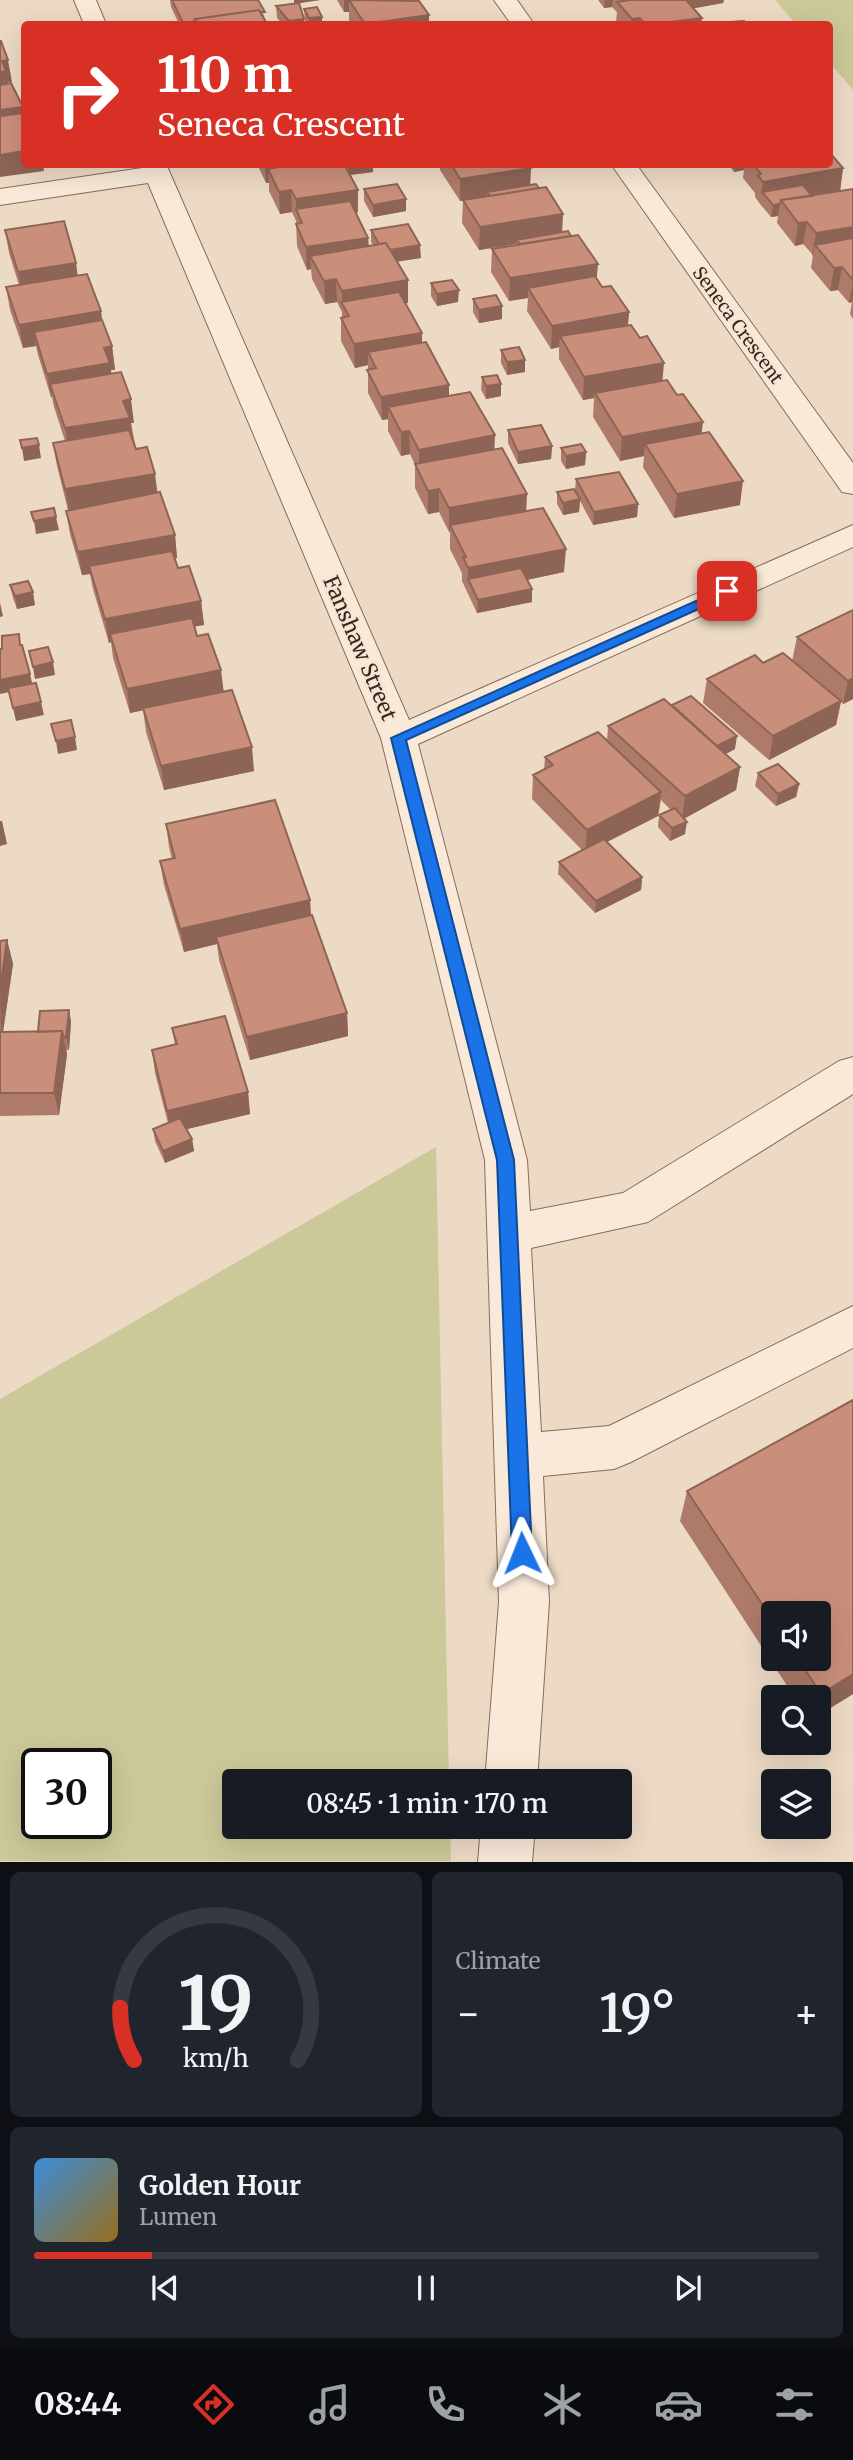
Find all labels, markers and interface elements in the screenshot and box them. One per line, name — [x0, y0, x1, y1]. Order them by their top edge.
text: 110 m — [157, 44, 292, 105]
icon: right — [42, 49, 133, 140]
text: Seneca Crescent — [157, 105, 405, 145]
street label: Seneca Crescent — [688, 262, 788, 388]
pin — [697, 561, 757, 621]
street label: Fanshaw Street — [317, 571, 403, 725]
icon: arrive — [708, 572, 746, 610]
position arrow — [485, 1516, 559, 1590]
map controls — [761, 1601, 831, 1839]
button: sound — [761, 1601, 831, 1671]
button: search — [761, 1685, 831, 1755]
speed limit sign: 30 — [21, 1748, 112, 1839]
button: layers — [761, 1769, 831, 1839]
text: 08:45 · 1 min · 170 m — [306, 1787, 548, 1820]
text: Climate — [456, 1946, 541, 1975]
text: 19 — [178, 1959, 253, 2051]
text: 19° — [599, 1981, 676, 2046]
text: − — [456, 1990, 481, 2037]
text: + — [794, 1990, 819, 2037]
text: km/h — [183, 2042, 249, 2074]
text: Golden Hour — [139, 2169, 301, 2202]
text: Lumen — [139, 2202, 217, 2231]
icon: previous — [146, 2269, 184, 2307]
icon: pause — [407, 2269, 445, 2307]
icon: next — [669, 2269, 707, 2307]
icon: directions — [189, 2380, 238, 2429]
icon: music — [305, 2380, 354, 2429]
icon: phone — [421, 2380, 470, 2429]
icon: climate — [538, 2380, 587, 2429]
icon: car — [654, 2380, 703, 2429]
icon: filters — [770, 2380, 819, 2429]
text: 08:44 — [34, 2384, 121, 2424]

